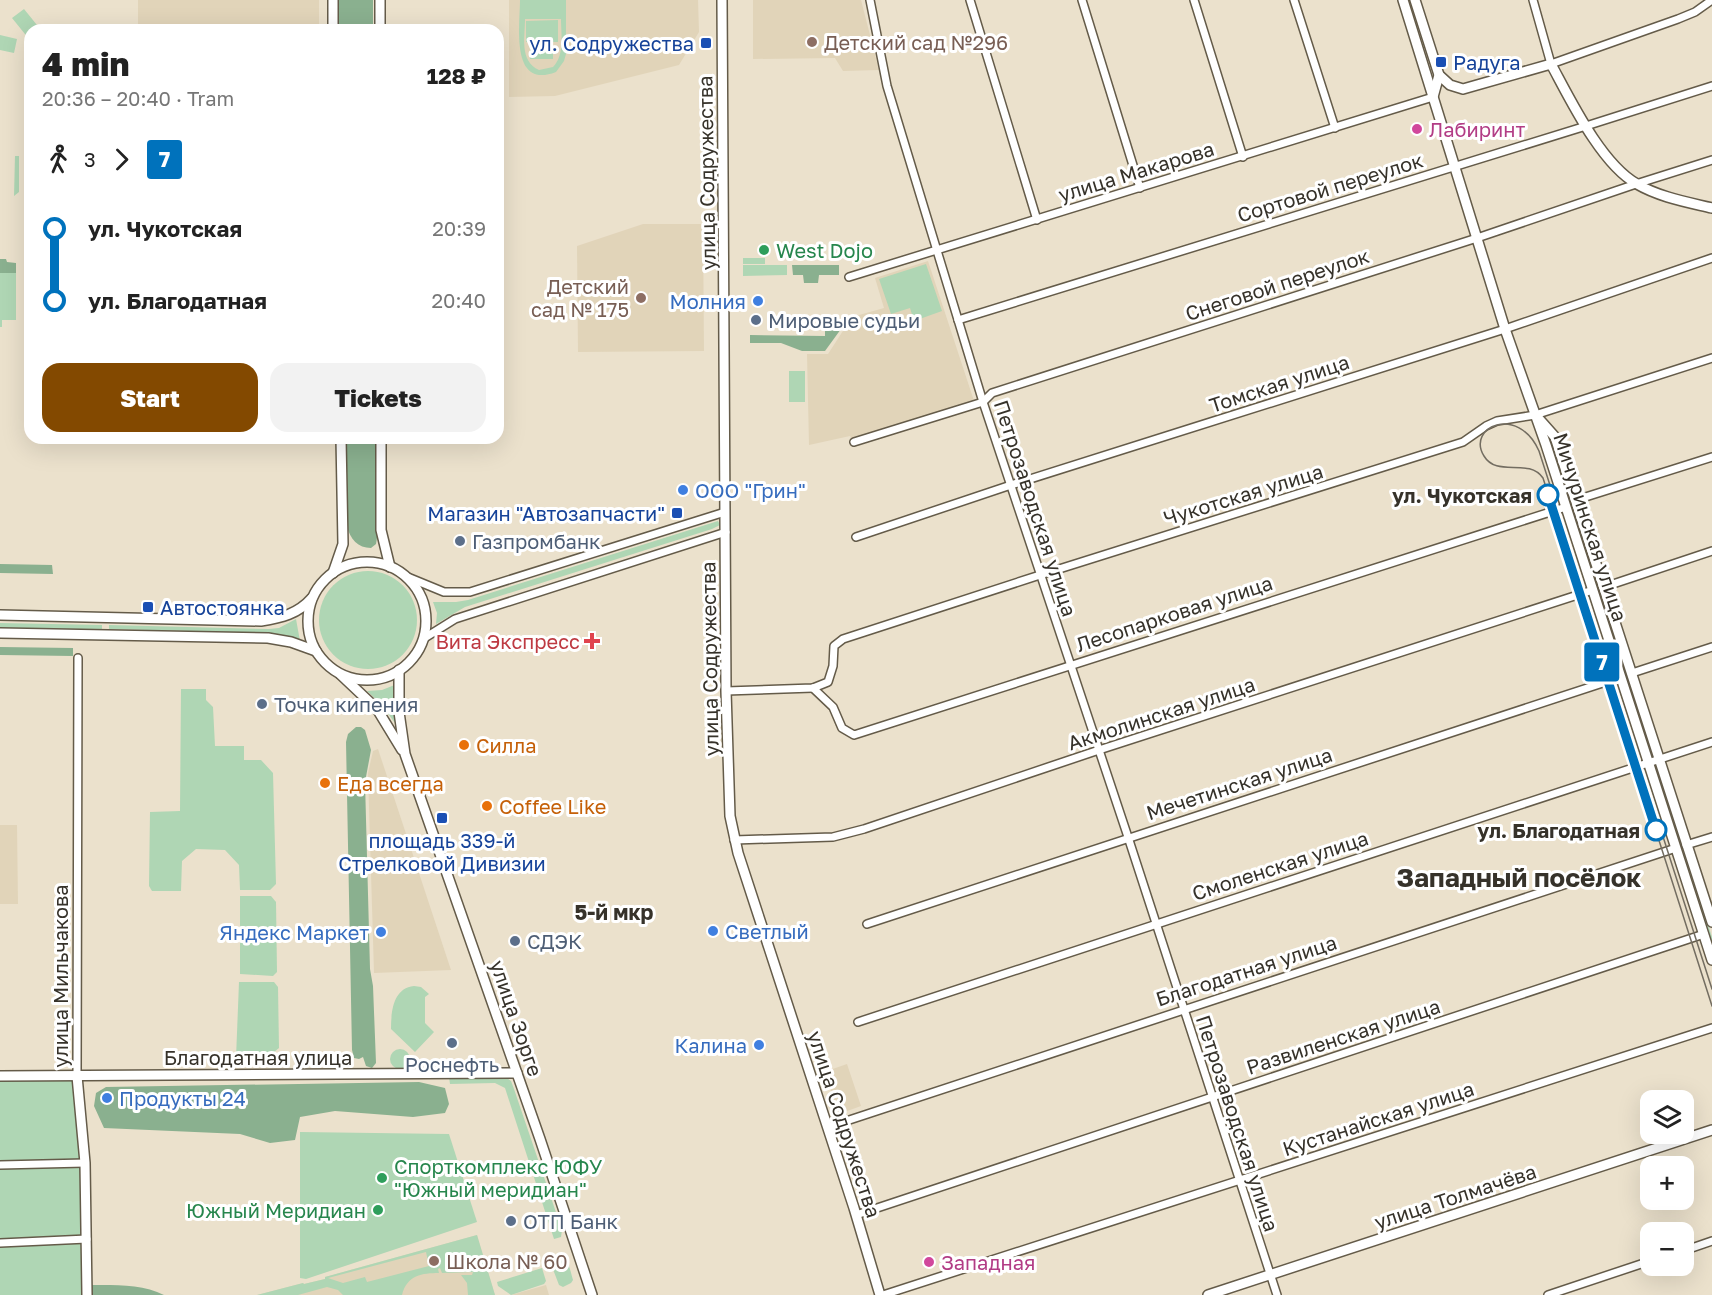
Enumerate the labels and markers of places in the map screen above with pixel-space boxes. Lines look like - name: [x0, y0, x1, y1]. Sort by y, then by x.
- place label: Детский сад №296: [824, 30, 1008, 54]
- place label: ул. Содружества: [529, 31, 694, 55]
- marker: Детский сад №296: [805, 35, 819, 49]
- marker: ул. Содружества: [699, 36, 713, 50]
- place label: Радуга: [1453, 50, 1521, 74]
- marker: Радуга: [1434, 55, 1448, 69]
- place label: Лабиринт: [1429, 117, 1525, 141]
- marker: Лабиринт: [1410, 122, 1424, 136]
- place label: West Dojo: [776, 238, 873, 262]
- marker: West Dojo: [757, 243, 771, 257]
- place label: Детский сад № 175: [531, 274, 629, 321]
- place label: Молния: [670, 289, 746, 313]
- marker: Детский сад № 175: [634, 291, 648, 305]
- marker: Молния: [751, 294, 765, 308]
- place label: Мировые судьи: [768, 308, 920, 332]
- marker: Мировые судьи: [749, 313, 763, 327]
- place label: ООО "Грин": [695, 478, 806, 502]
- marker: ООО "Грин": [676, 483, 690, 497]
- place label: ул. Чукотская: [1392, 483, 1532, 507]
- marker: ул. Чукотская: [1537, 484, 1559, 506]
- place label: Магазин "Автозапчасти": [427, 501, 665, 525]
- marker: Магазин "Автозапчасти": [670, 506, 684, 520]
- place label: Газпромбанк: [472, 529, 601, 553]
- marker: Газпромбанк: [453, 534, 467, 548]
- place label: Автостоянка: [160, 595, 285, 619]
- marker: Автостоянка: [141, 600, 155, 614]
- place label: Вита Экспресс: [435, 629, 580, 653]
- marker: Вита Экспресс: [585, 634, 599, 648]
- place label: Точка кипения: [274, 692, 418, 716]
- marker: Точка кипения: [255, 697, 269, 711]
- place label: Силла: [476, 733, 537, 757]
- marker: Силла: [457, 738, 471, 752]
- place label: Еда всегда: [337, 771, 444, 795]
- marker: Еда всегда: [318, 776, 332, 790]
- place label: Coffee Like: [499, 794, 606, 818]
- marker: Coffee Like: [480, 799, 494, 813]
- marker: площадь 339-й Стрелковой Дивизии: [435, 811, 449, 825]
- place label: ул. Благодатная: [1477, 818, 1640, 842]
- marker: ул. Благодатная: [1645, 819, 1667, 841]
- place label: площадь 339-й Стрелковой Дивизии: [338, 828, 546, 875]
- place label: Светлый: [725, 919, 809, 943]
- place label: Яндекс Маркет: [219, 920, 369, 944]
- marker: Светлый: [706, 924, 720, 938]
- marker: Яндекс Маркет: [374, 925, 388, 939]
- place label: СДЭК: [527, 929, 582, 953]
- marker: СДЭК: [508, 934, 522, 948]
- place label: Калина: [675, 1033, 747, 1057]
- marker: Роснефть: [445, 1036, 459, 1050]
- marker: Калина: [752, 1038, 766, 1052]
- place label: Роснефть: [405, 1052, 499, 1076]
- place label: Продукты 24: [119, 1086, 246, 1110]
- marker: Продукты 24: [100, 1091, 114, 1105]
- place label: Спорткомплекс ЮФУ "Южный меридиан": [394, 1154, 602, 1201]
- marker: Спорткомплекс ЮФУ "Южный меридиан": [375, 1171, 389, 1185]
- place label: Южный Меридиан: [186, 1198, 366, 1222]
- marker: Южный Меридиан: [371, 1203, 385, 1217]
- place label: ОТП Банк: [523, 1209, 618, 1233]
- marker: ОТП Банк: [504, 1214, 518, 1228]
- place label: Школа № 60: [446, 1249, 568, 1273]
- place label: Западная: [941, 1250, 1035, 1274]
- marker: Школа № 60: [427, 1254, 441, 1268]
- marker: Западная: [922, 1255, 936, 1269]

